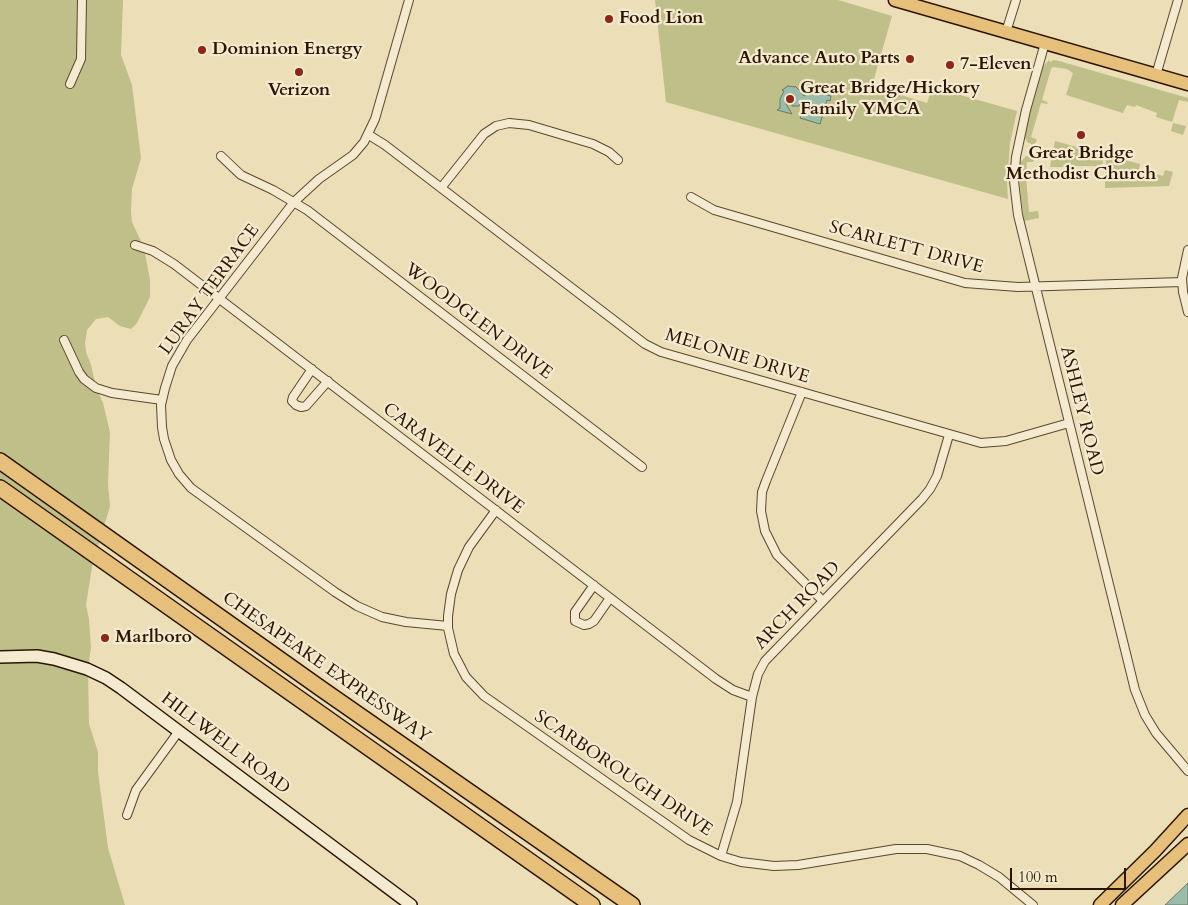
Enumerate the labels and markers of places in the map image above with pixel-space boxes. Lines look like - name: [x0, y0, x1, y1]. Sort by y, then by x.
- place label: Food Lion: [619, 8, 704, 30]
- marker: Food Lion: [603, 13, 615, 25]
- place label: Dominion Energy: [212, 39, 363, 61]
- marker: Dominion Energy: [196, 44, 208, 56]
- place label: Advance Auto Parts: [738, 48, 900, 70]
- marker: Advance Auto Parts: [904, 53, 916, 65]
- place label: 7-Eleven: [960, 54, 1032, 76]
- marker: 7-Eleven: [944, 59, 956, 71]
- marker: Verizon: [293, 66, 305, 78]
- place label: Great Bridge/Hickory Family YMCA: [800, 78, 980, 120]
- place label: Verizon: [268, 80, 330, 102]
- marker: Great Bridge/Hickory Family YMCA: [784, 93, 796, 105]
- marker: Great Bridge Methodist Church: [1075, 129, 1087, 141]
- place label: Great Bridge Methodist Church: [1006, 143, 1156, 186]
- place label: Marlboro: [115, 627, 192, 649]
- marker: Marlboro: [99, 632, 111, 644]

